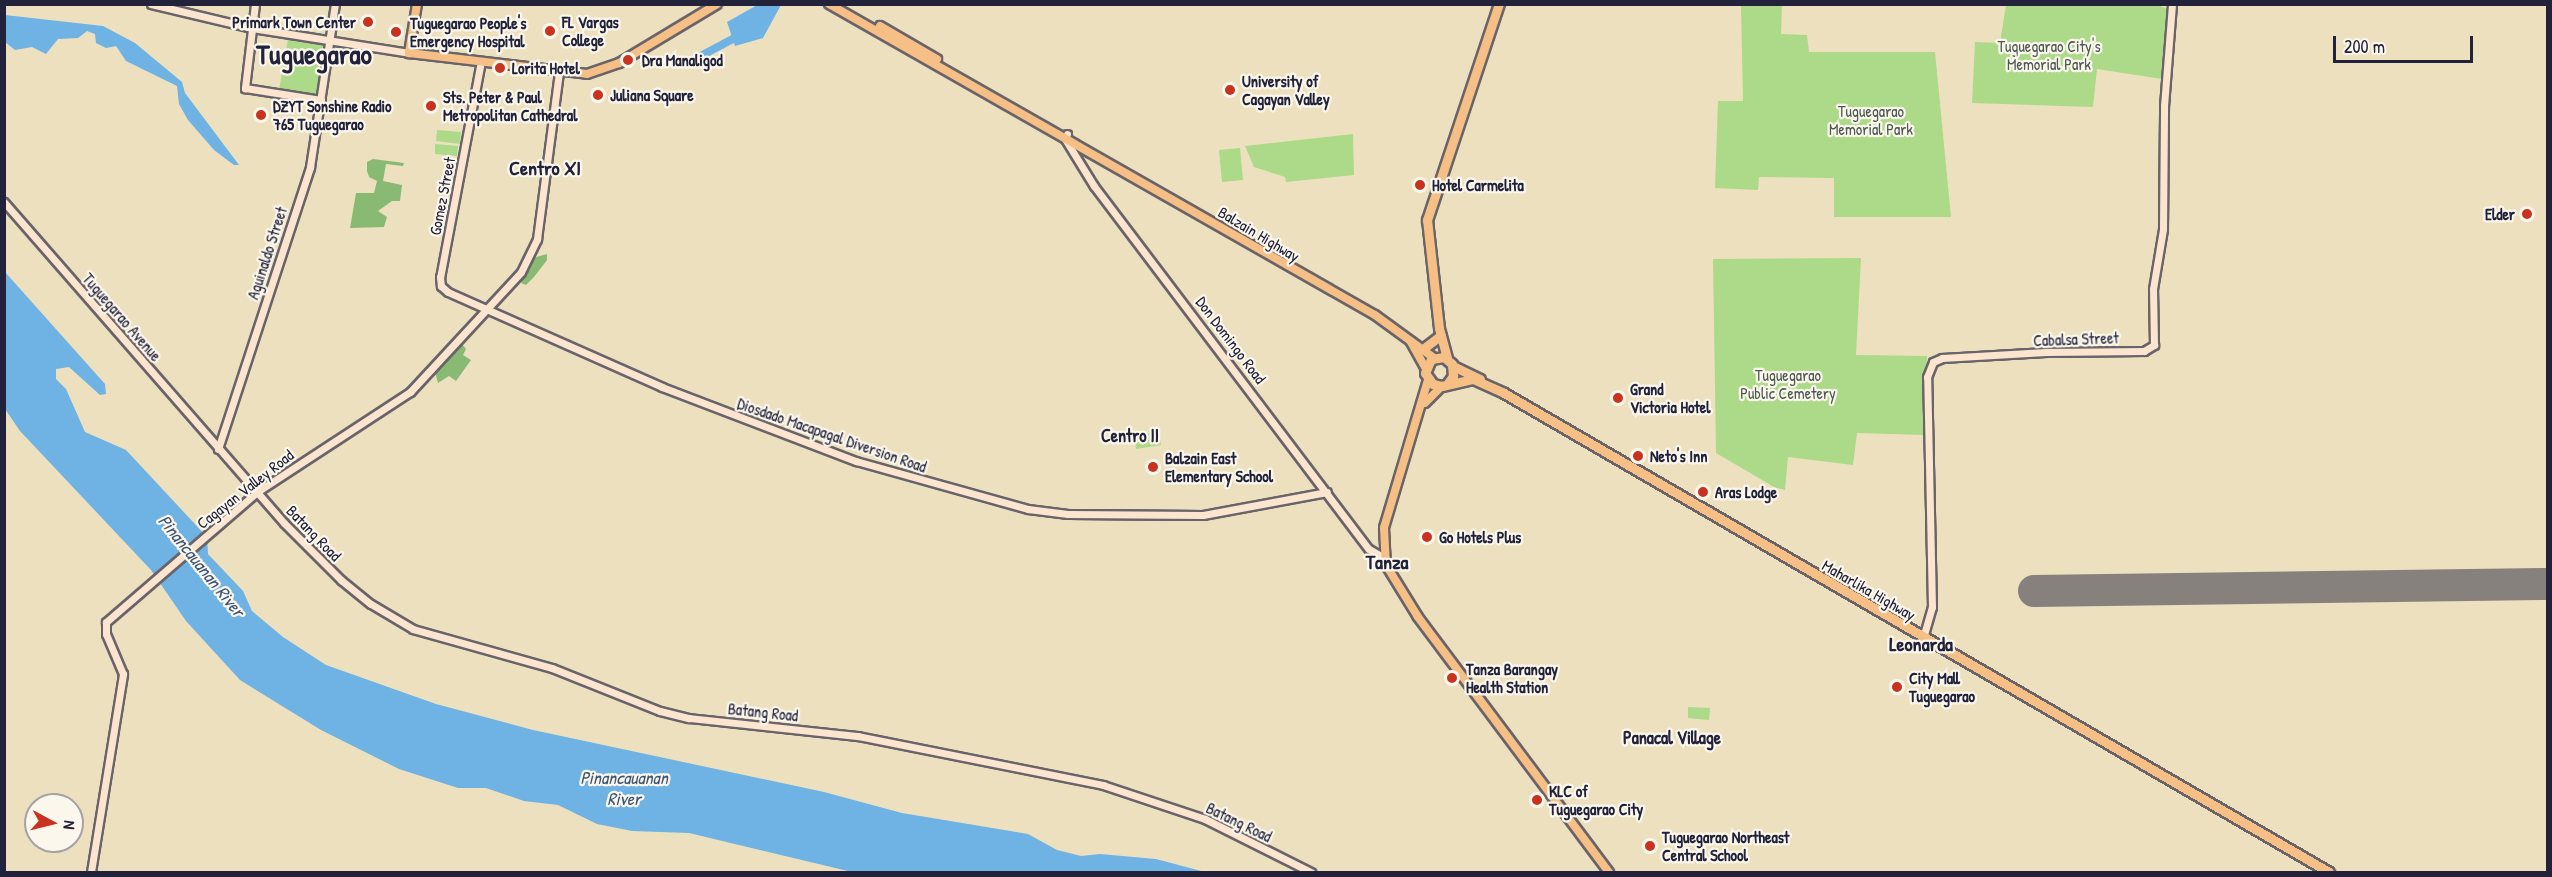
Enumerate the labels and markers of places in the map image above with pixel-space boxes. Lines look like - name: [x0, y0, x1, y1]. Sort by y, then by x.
- place label: Primark Town Center: [232, 12, 356, 32]
- place label: FL Vargas College: [562, 12, 619, 50]
- place label: Tuguegarao People's Emergency Hospital: [410, 13, 526, 51]
- marker: Primark Town Center: [361, 15, 375, 29]
- marker: Tuguegarao People's Emergency Hospital: [387, 23, 405, 41]
- marker: FL Vargas College: [543, 24, 557, 38]
- place label: Dra Manaligod: [642, 50, 723, 70]
- marker: Dra Manaligod: [619, 51, 637, 69]
- place label: Lorita Hotel: [512, 58, 580, 78]
- marker: Lorita Hotel: [493, 61, 507, 75]
- place label: University of Cagayan Valley: [1242, 71, 1330, 109]
- marker: University of Cagayan Valley: [1223, 83, 1237, 97]
- place label: Juliana Square: [610, 85, 694, 105]
- place label: Sts. Peter & Paul Metropolitan Cathedral: [443, 87, 577, 125]
- marker: Juliana Square: [591, 88, 605, 102]
- place label: DZYT Sonshine Radio 765 Tuguegarao: [273, 96, 392, 134]
- marker: Sts. Peter & Paul Metropolitan Cathedral: [424, 99, 438, 113]
- marker: DZYT Sonshine Radio 765 Tuguegarao: [254, 108, 268, 122]
- place label: Hotel Carmelita: [1432, 175, 1524, 195]
- marker: Hotel Carmelita: [1413, 178, 1427, 192]
- place label: Elder: [2485, 204, 2515, 224]
- marker: Elder: [2520, 207, 2534, 221]
- place label: Grand Victoria Hotel: [1630, 379, 1710, 417]
- marker: Grand Victoria Hotel: [1611, 391, 1625, 405]
- place label: Neto's Inn: [1650, 446, 1708, 466]
- place label: Balzain East Elementary School: [1165, 448, 1273, 486]
- marker: Neto's Inn: [1631, 449, 1645, 463]
- marker: Balzain East Elementary School: [1146, 460, 1160, 474]
- place label: Aras Lodge: [1715, 482, 1777, 502]
- marker: Aras Lodge: [1696, 485, 1710, 499]
- place label: Go Hotels Plus: [1439, 527, 1521, 547]
- marker: Go Hotels Plus: [1420, 530, 1434, 544]
- place label: Tanza Barangay Health Station: [1466, 659, 1558, 697]
- place label: City Mall Tuguegarao: [1909, 668, 1975, 706]
- marker: Tanza Barangay Health Station: [1443, 669, 1461, 687]
- marker: City Mall Tuguegarao: [1890, 680, 1904, 694]
- place label: KLC of Tuguegarao City: [1549, 781, 1643, 819]
- marker: KLC of Tuguegarao City: [1530, 793, 1544, 807]
- place label: Tuguegarao Northeast Central School: [1662, 827, 1789, 865]
- marker: Tuguegarao Northeast Central School: [1643, 839, 1657, 853]

